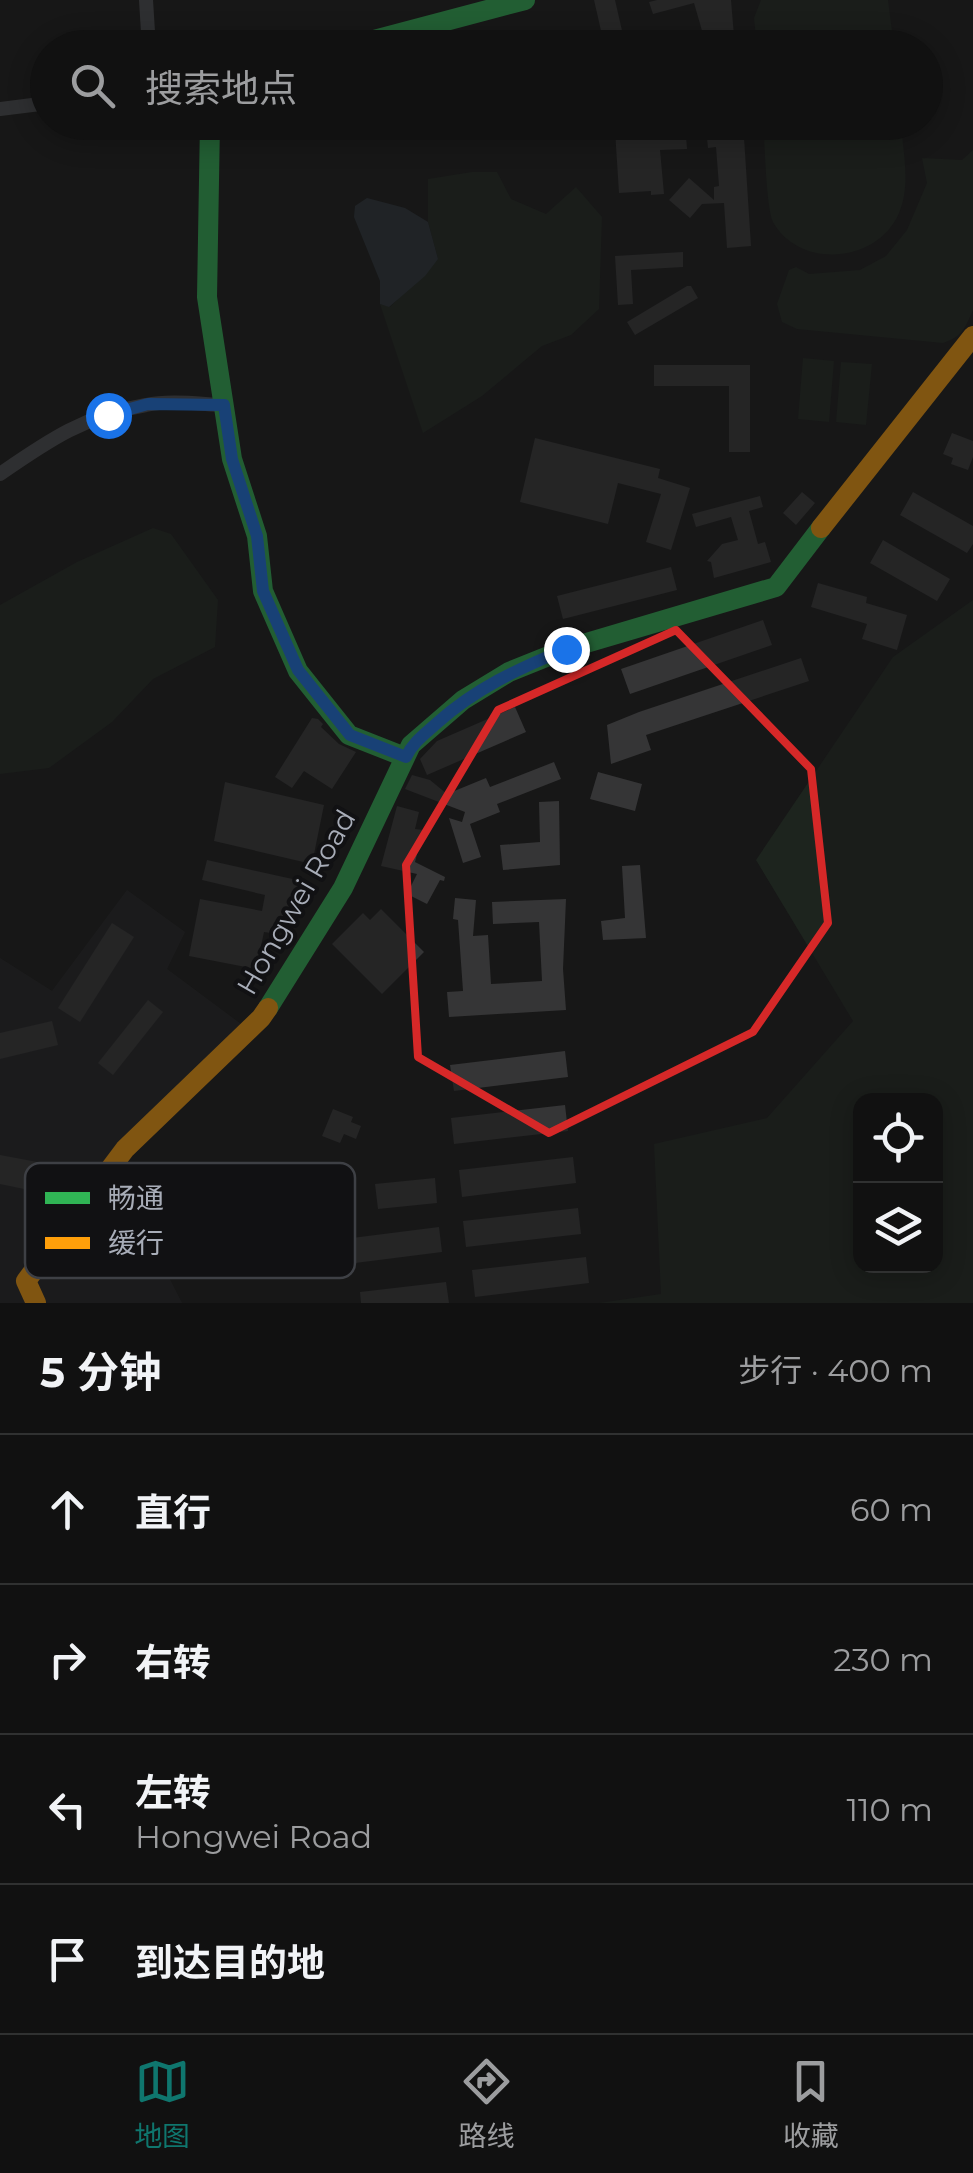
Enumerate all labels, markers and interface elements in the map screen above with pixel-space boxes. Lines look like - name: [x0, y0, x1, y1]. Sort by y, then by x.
- search box: [30, 30, 943, 140]
- icon: search: [65, 58, 120, 113]
- text: 搜索地点: [145, 65, 297, 112]
- route start: [86, 393, 132, 439]
- route end: [544, 627, 590, 673]
- street label: Hongwei Road: [229, 804, 363, 1000]
- map controls: [853, 1093, 943, 1273]
- button: locate: [853, 1093, 943, 1183]
- legend: [25, 1163, 355, 1278]
- text: 畅通: [108, 1181, 164, 1215]
- button: layers: [853, 1183, 943, 1273]
- text: 缓行: [108, 1226, 164, 1260]
- text: 5 分钟: [40, 1346, 161, 1398]
- text: 步行 · 400 m: [738, 1351, 933, 1390]
- icon: ahead: [40, 1482, 95, 1537]
- text: 直行: [135, 1489, 211, 1536]
- text: 60 m: [850, 1490, 933, 1529]
- icon: right: [40, 1632, 95, 1687]
- text: 右转: [135, 1639, 211, 1686]
- text: 230 m: [833, 1640, 933, 1679]
- text: 左转: [135, 1769, 211, 1816]
- icon: left: [40, 1782, 95, 1837]
- text: 110 m: [846, 1790, 933, 1829]
- text: Hongwei Road: [135, 1817, 372, 1856]
- icon: arrive: [40, 1932, 95, 1987]
- text: 到达目的地: [135, 1939, 325, 1986]
- tab: 地图: [134, 2054, 190, 2154]
- tab: 路线: [458, 2054, 515, 2154]
- tab: 收藏: [783, 2054, 839, 2154]

